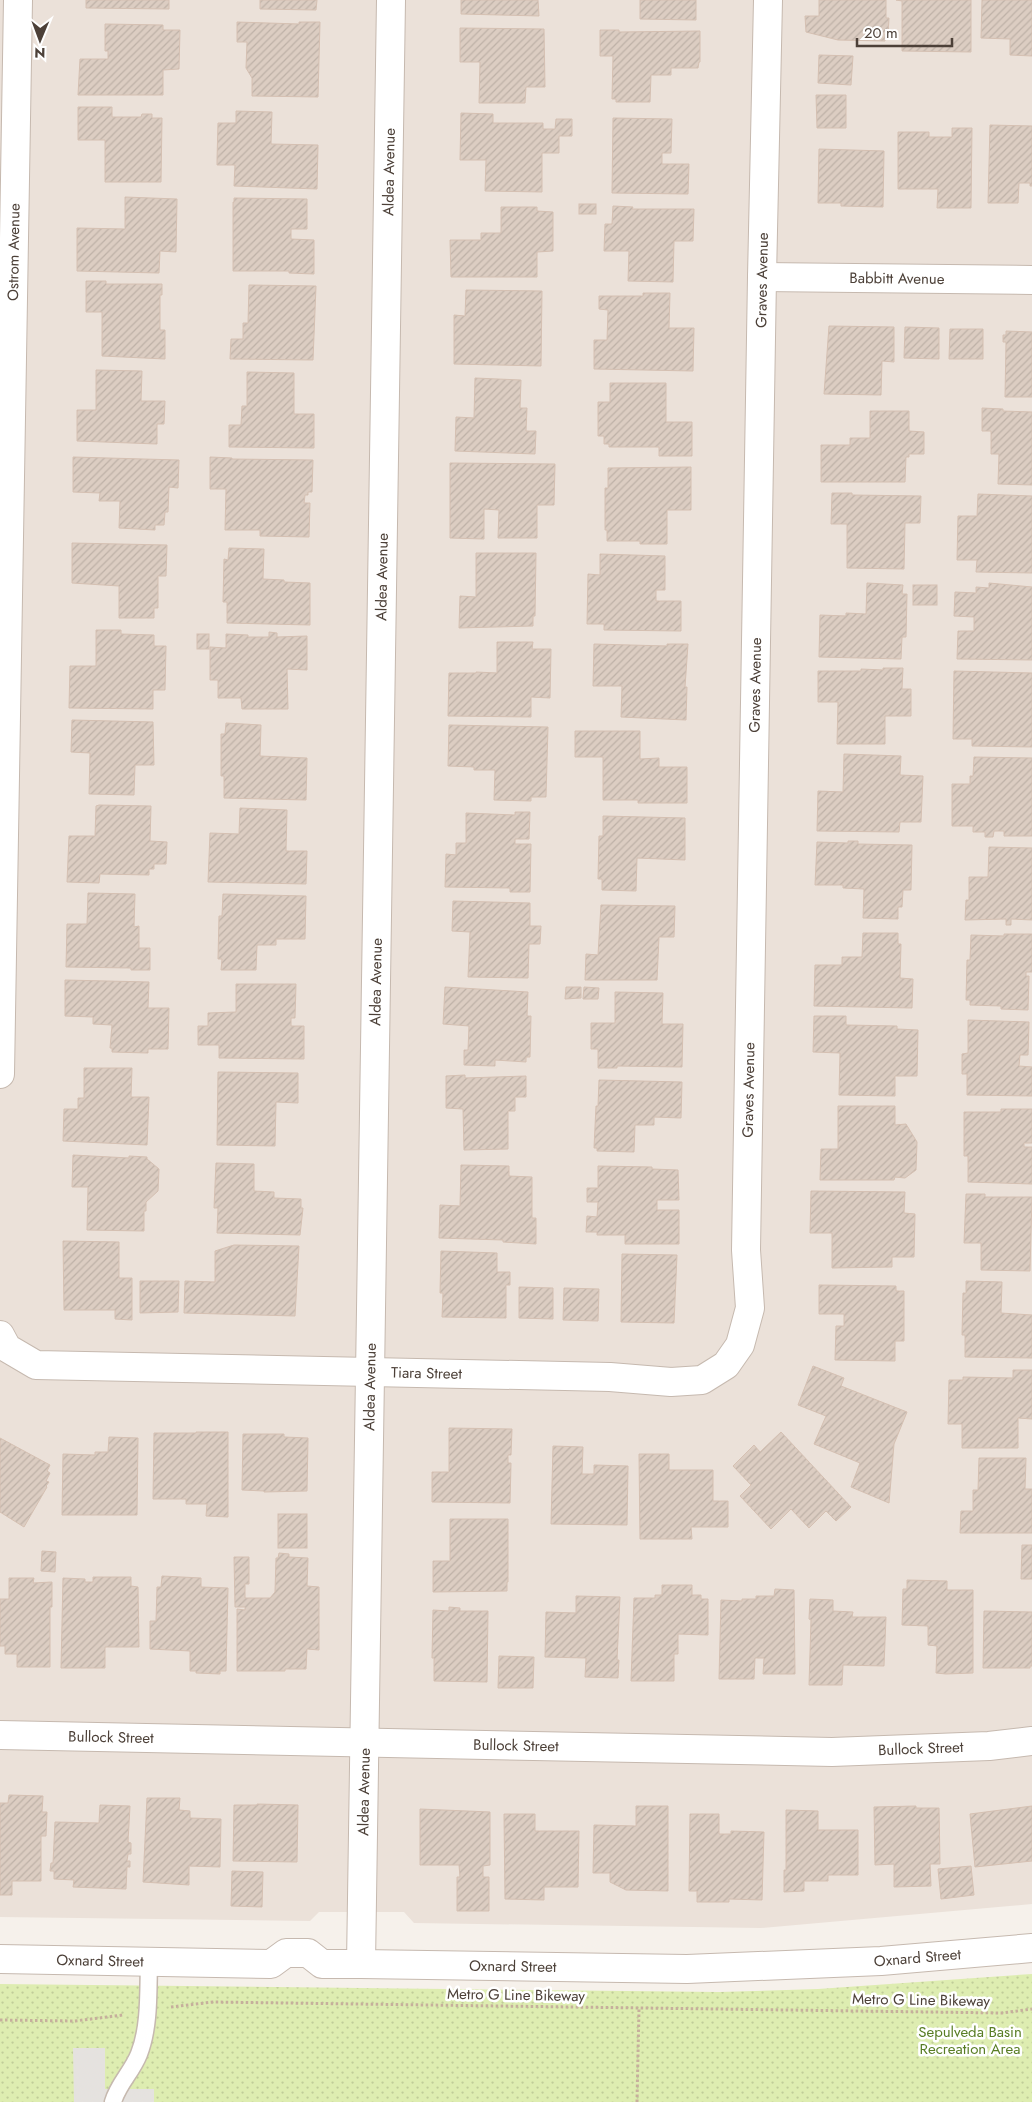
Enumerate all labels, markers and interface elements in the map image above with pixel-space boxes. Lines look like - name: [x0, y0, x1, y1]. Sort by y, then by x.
- north arrow: [15, 15, 65, 65]
- scale bar: [857, 15, 952, 47]
- text: 20 m: [864, 22, 898, 44]
- text: N: [34, 43, 46, 63]
- street label: Aldea Avenue: [377, 128, 401, 216]
- street label: Ostrom Avenue: [2, 203, 26, 301]
- street label: Graves Avenue: [750, 232, 774, 328]
- street label: Babbitt Avenue: [849, 267, 945, 290]
- street label: Aldea Avenue: [370, 533, 394, 621]
- street label: Graves Avenue: [744, 637, 767, 733]
- street label: Aldea Avenue: [364, 938, 388, 1026]
- street label: Graves Avenue: [737, 1042, 760, 1138]
- street label: Aldea Avenue: [358, 1343, 382, 1431]
- street label: Tiara Street: [391, 1361, 463, 1385]
- street label: Bullock Street: [68, 1725, 154, 1749]
- street label: Bullock Street: [473, 1734, 559, 1757]
- street label: Bullock Street: [878, 1736, 964, 1761]
- street label: Aldea Avenue: [352, 1748, 376, 1836]
- street label: Oxnard Street: [873, 1943, 962, 1972]
- street label: Oxnard Street: [56, 1949, 144, 1973]
- street label: Oxnard Street: [469, 1955, 557, 1978]
- street label: Metro G Line Bikeway: [447, 1983, 586, 2007]
- street label: Metro G Line Bikeway: [852, 1988, 991, 2012]
- park label: Sepulveda Basin Recreation Area: [918, 2021, 1022, 2060]

